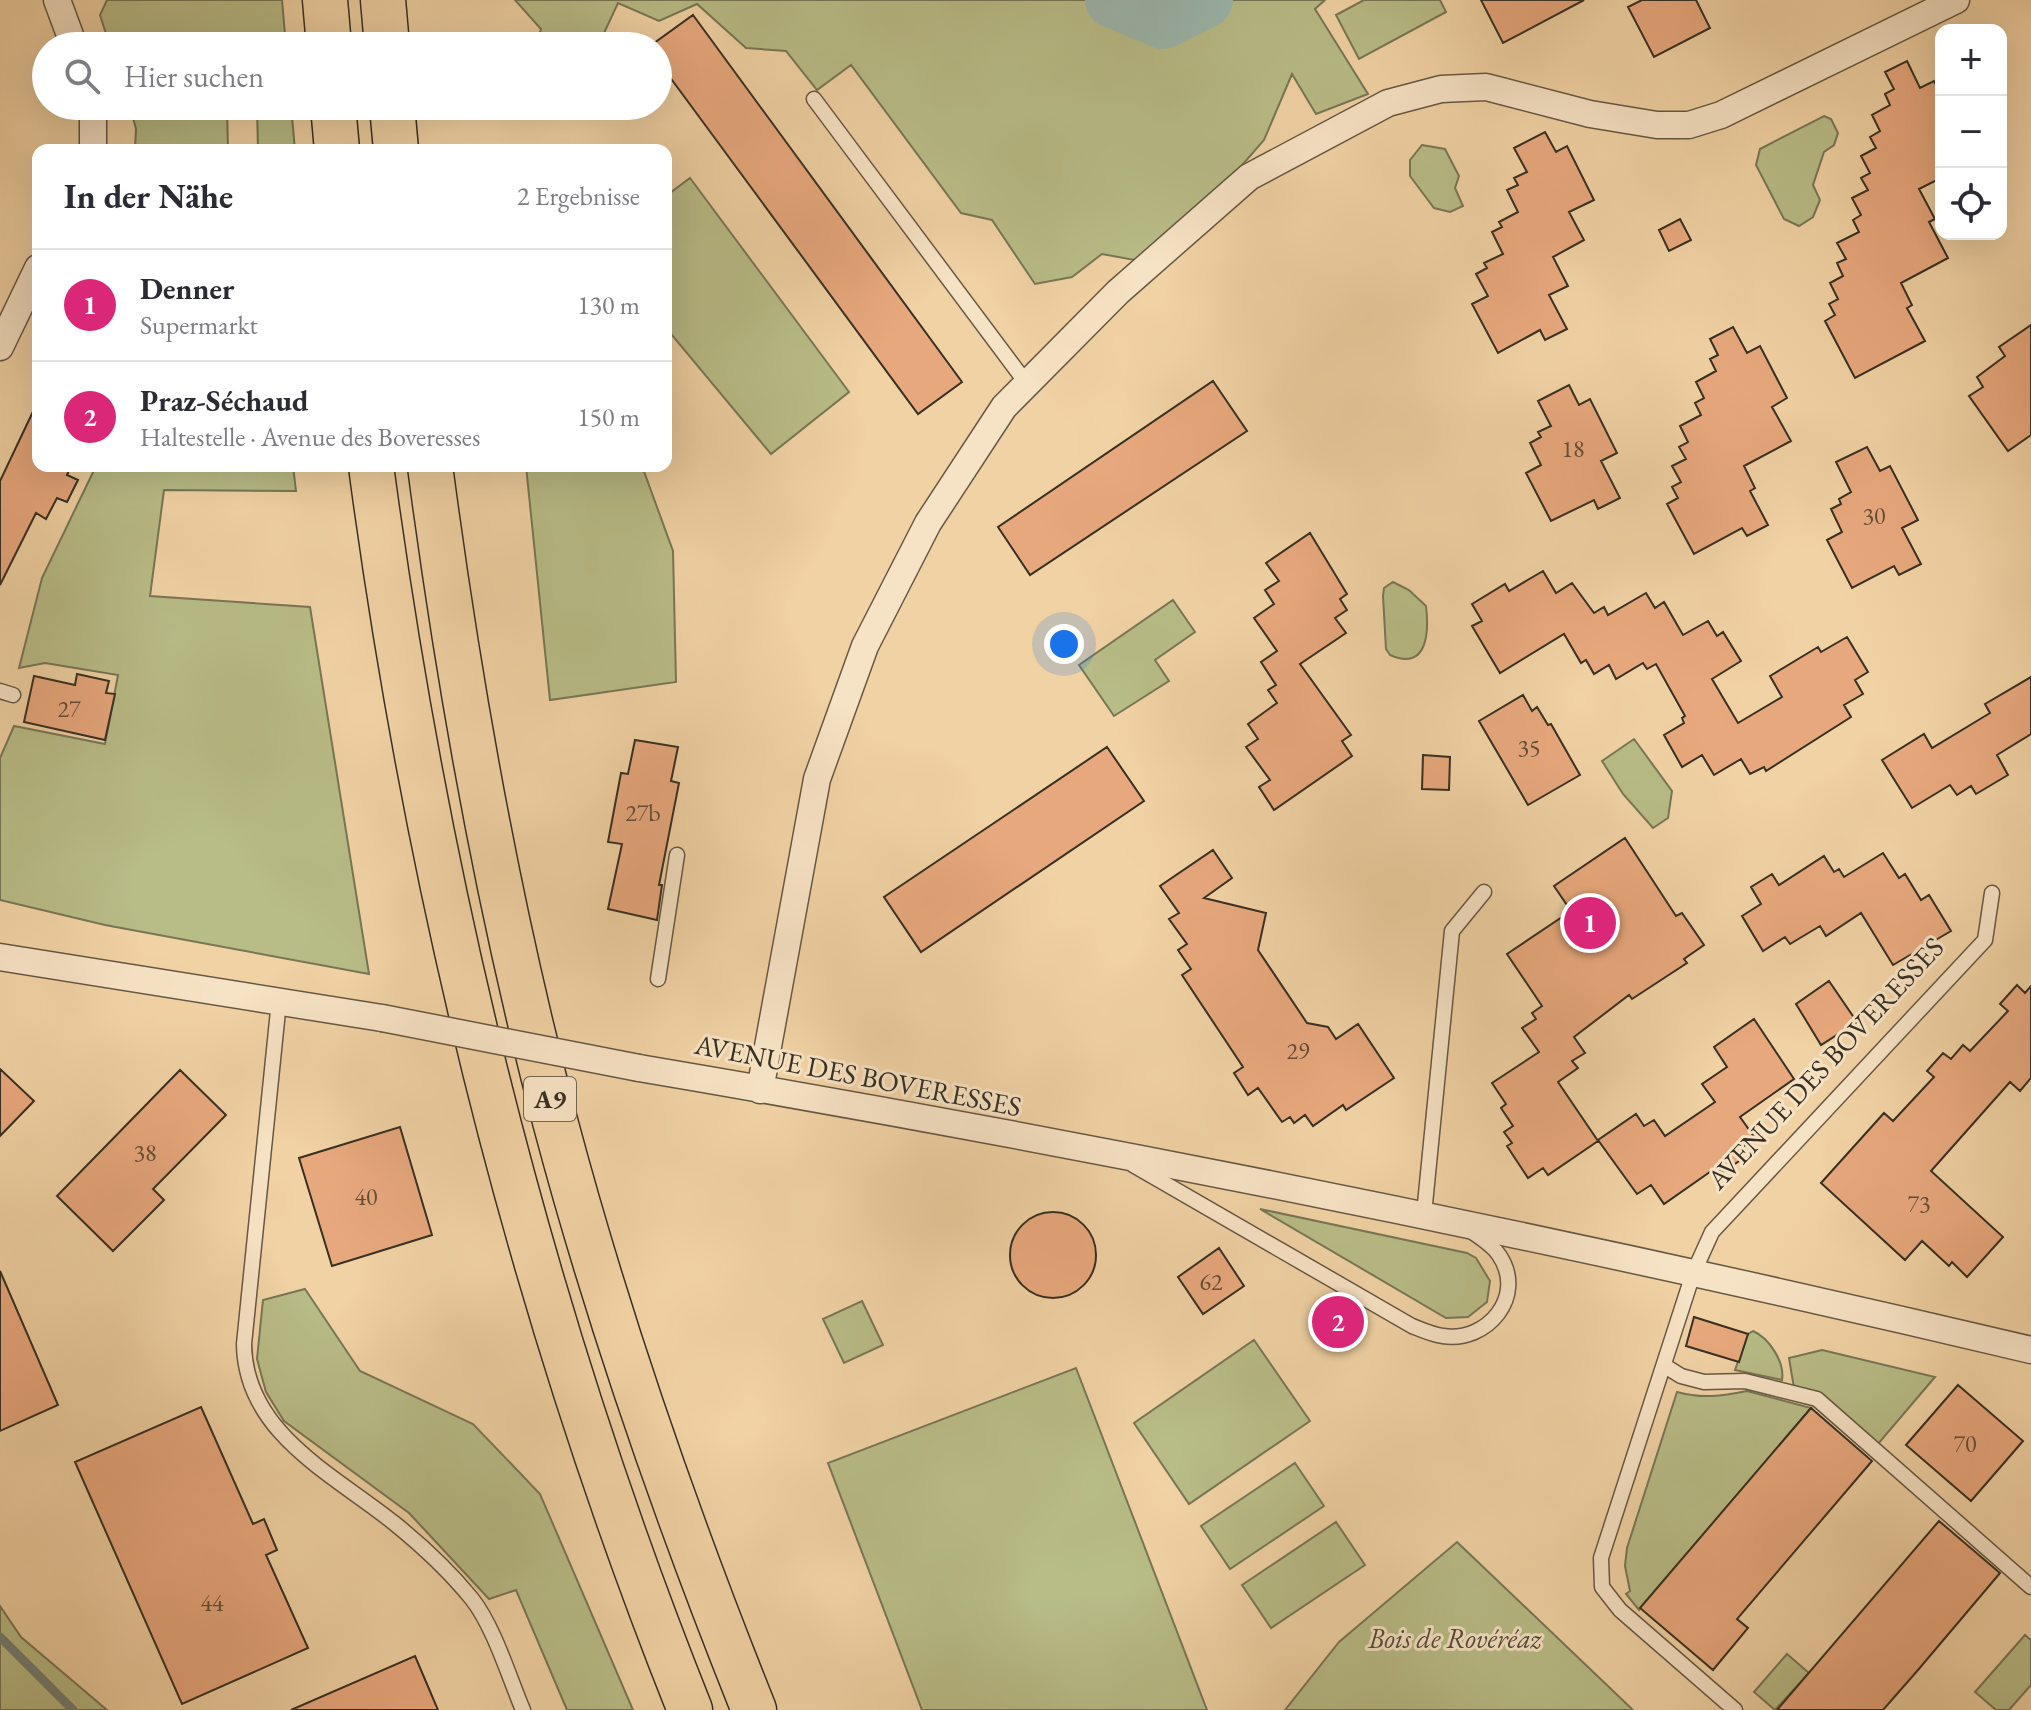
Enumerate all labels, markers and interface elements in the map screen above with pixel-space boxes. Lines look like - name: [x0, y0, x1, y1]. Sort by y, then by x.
- map controls: [1935, 24, 2007, 240]
- button: +: [1935, 24, 2007, 96]
- search box: [32, 32, 672, 120]
- icon: search: [60, 54, 104, 98]
- text: Hier suchen: [124, 57, 264, 96]
- button: −: [1935, 96, 2007, 168]
- button: locate: [1935, 168, 2007, 240]
- text: In der Nähe: [64, 174, 233, 218]
- text: 2 Ergebnisse: [517, 179, 640, 213]
- text: Denner: [140, 269, 234, 308]
- text: 1: [83, 288, 97, 322]
- text: 130 m: [577, 288, 640, 322]
- text: Supermarkt: [140, 308, 258, 342]
- text: Praz-Séchaud: [140, 381, 309, 420]
- text: 2: [83, 400, 97, 434]
- text: 150 m: [577, 400, 640, 434]
- text: Haltestelle · Avenue des Boveresses: [140, 420, 480, 454]
- house number: 18: [1561, 433, 1585, 464]
- house number: 30: [1862, 500, 1886, 531]
- your location: [1044, 624, 1084, 664]
- house number: 27: [57, 693, 81, 724]
- house number: 35: [1517, 732, 1541, 763]
- house number: 27b: [625, 797, 661, 828]
- pin: 1: [1564, 893, 1616, 953]
- street label: AVENUE DES BOVERESSES: [1698, 929, 1951, 1197]
- street label: AVENUE DES BOVERESSES: [691, 1025, 1024, 1124]
- house number: 29: [1286, 1035, 1310, 1066]
- road number: A9: [524, 1077, 576, 1121]
- house number: 38: [133, 1137, 157, 1168]
- house number: 40: [354, 1181, 378, 1212]
- house number: 73: [1907, 1188, 1931, 1219]
- house number: 62: [1199, 1266, 1223, 1297]
- pin: 2: [1312, 1292, 1364, 1352]
- house number: 70: [1953, 1428, 1977, 1459]
- house number: 44: [200, 1587, 224, 1618]
- park label: Bois de Rovéréaz: [1367, 1620, 1542, 1656]

